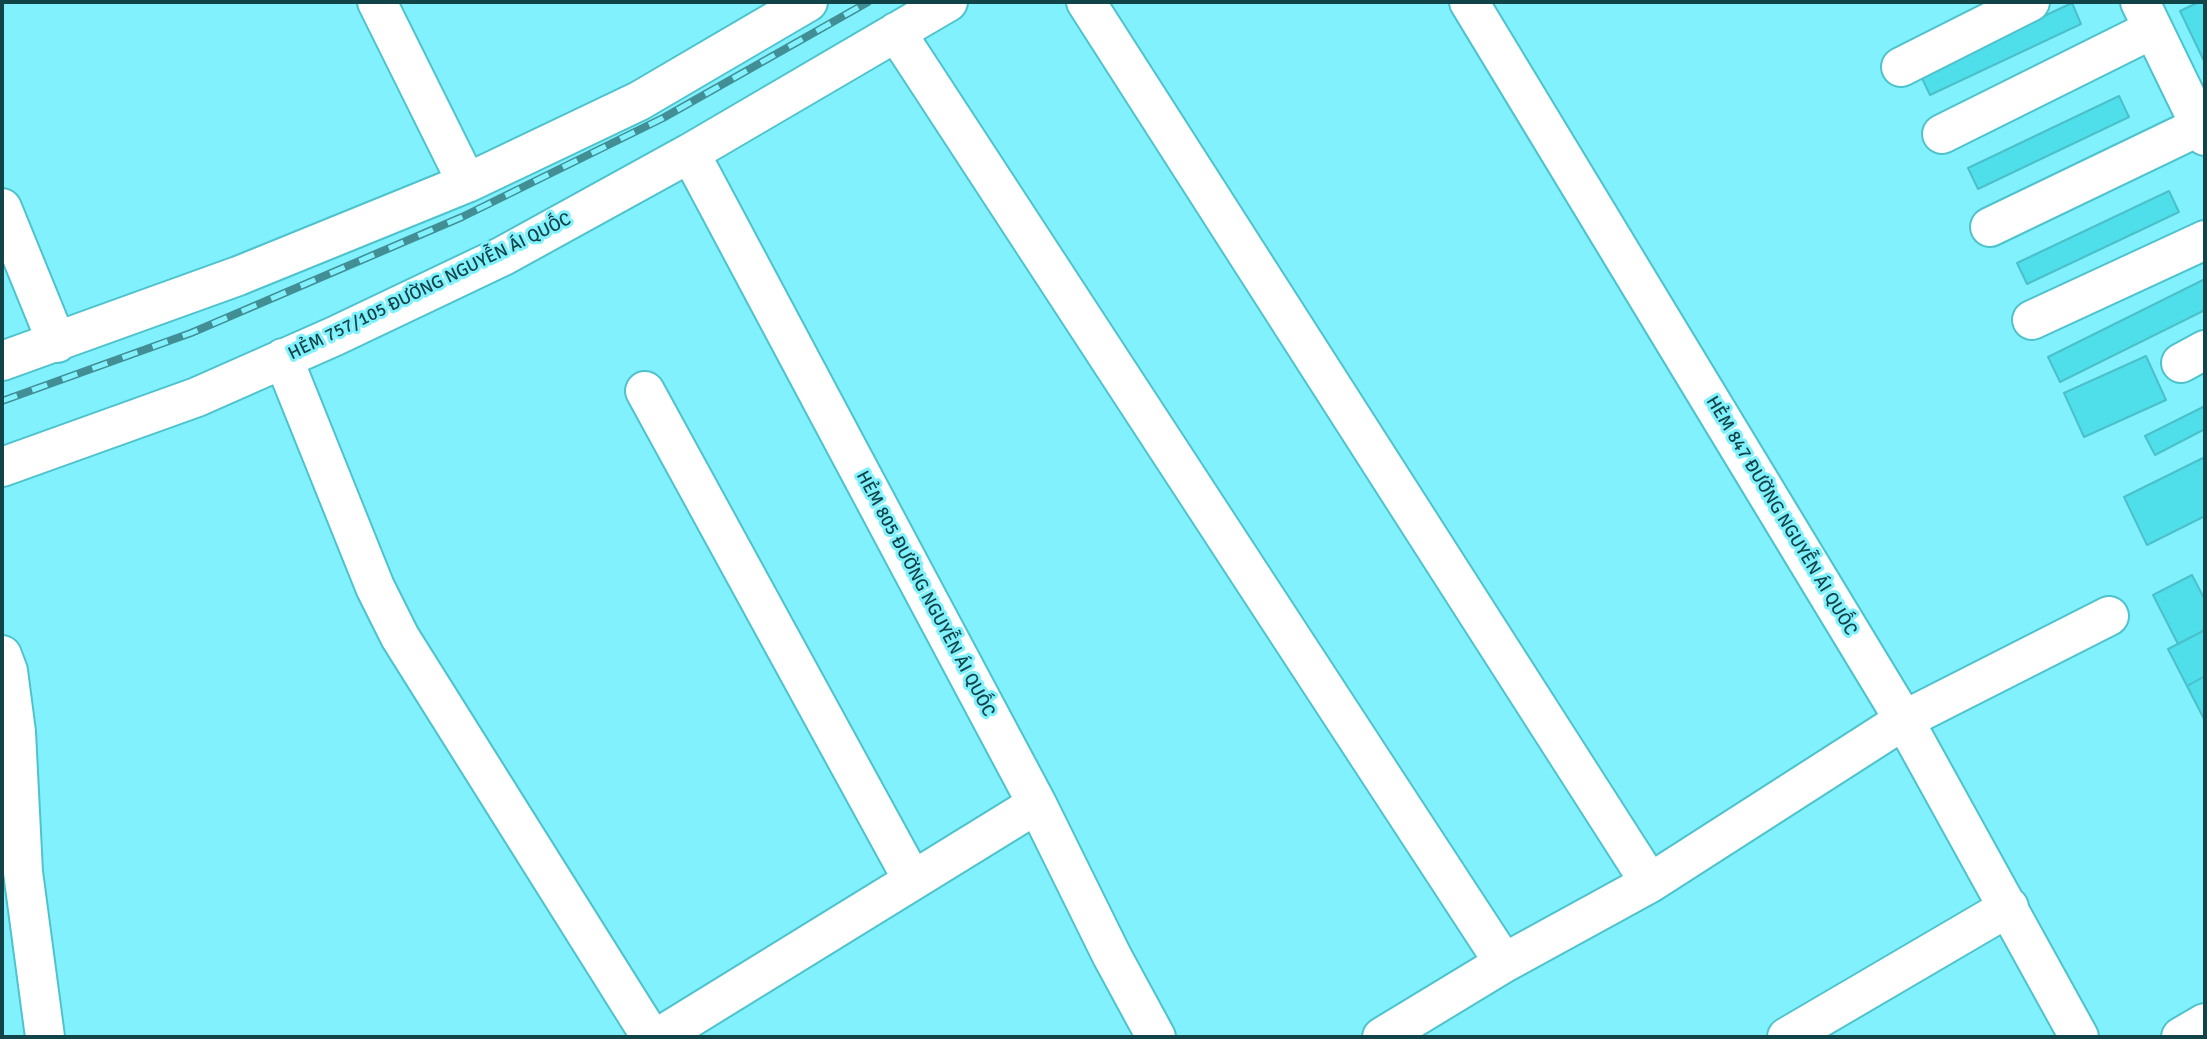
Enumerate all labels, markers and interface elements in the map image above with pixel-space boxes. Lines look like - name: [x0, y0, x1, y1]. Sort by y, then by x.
- street label: HẺM 757/105 ĐƯỜNG NGUYỄN ÁI QUỐC: [285, 209, 575, 365]
- street label: HẺM 847 ĐƯỜNG NGUYỄN ÁI QUỐC: [1701, 392, 1861, 640]
- street label: HẺM 805 ĐƯỜNG NGUYỄN ÁI QUỐC: [851, 467, 999, 721]

